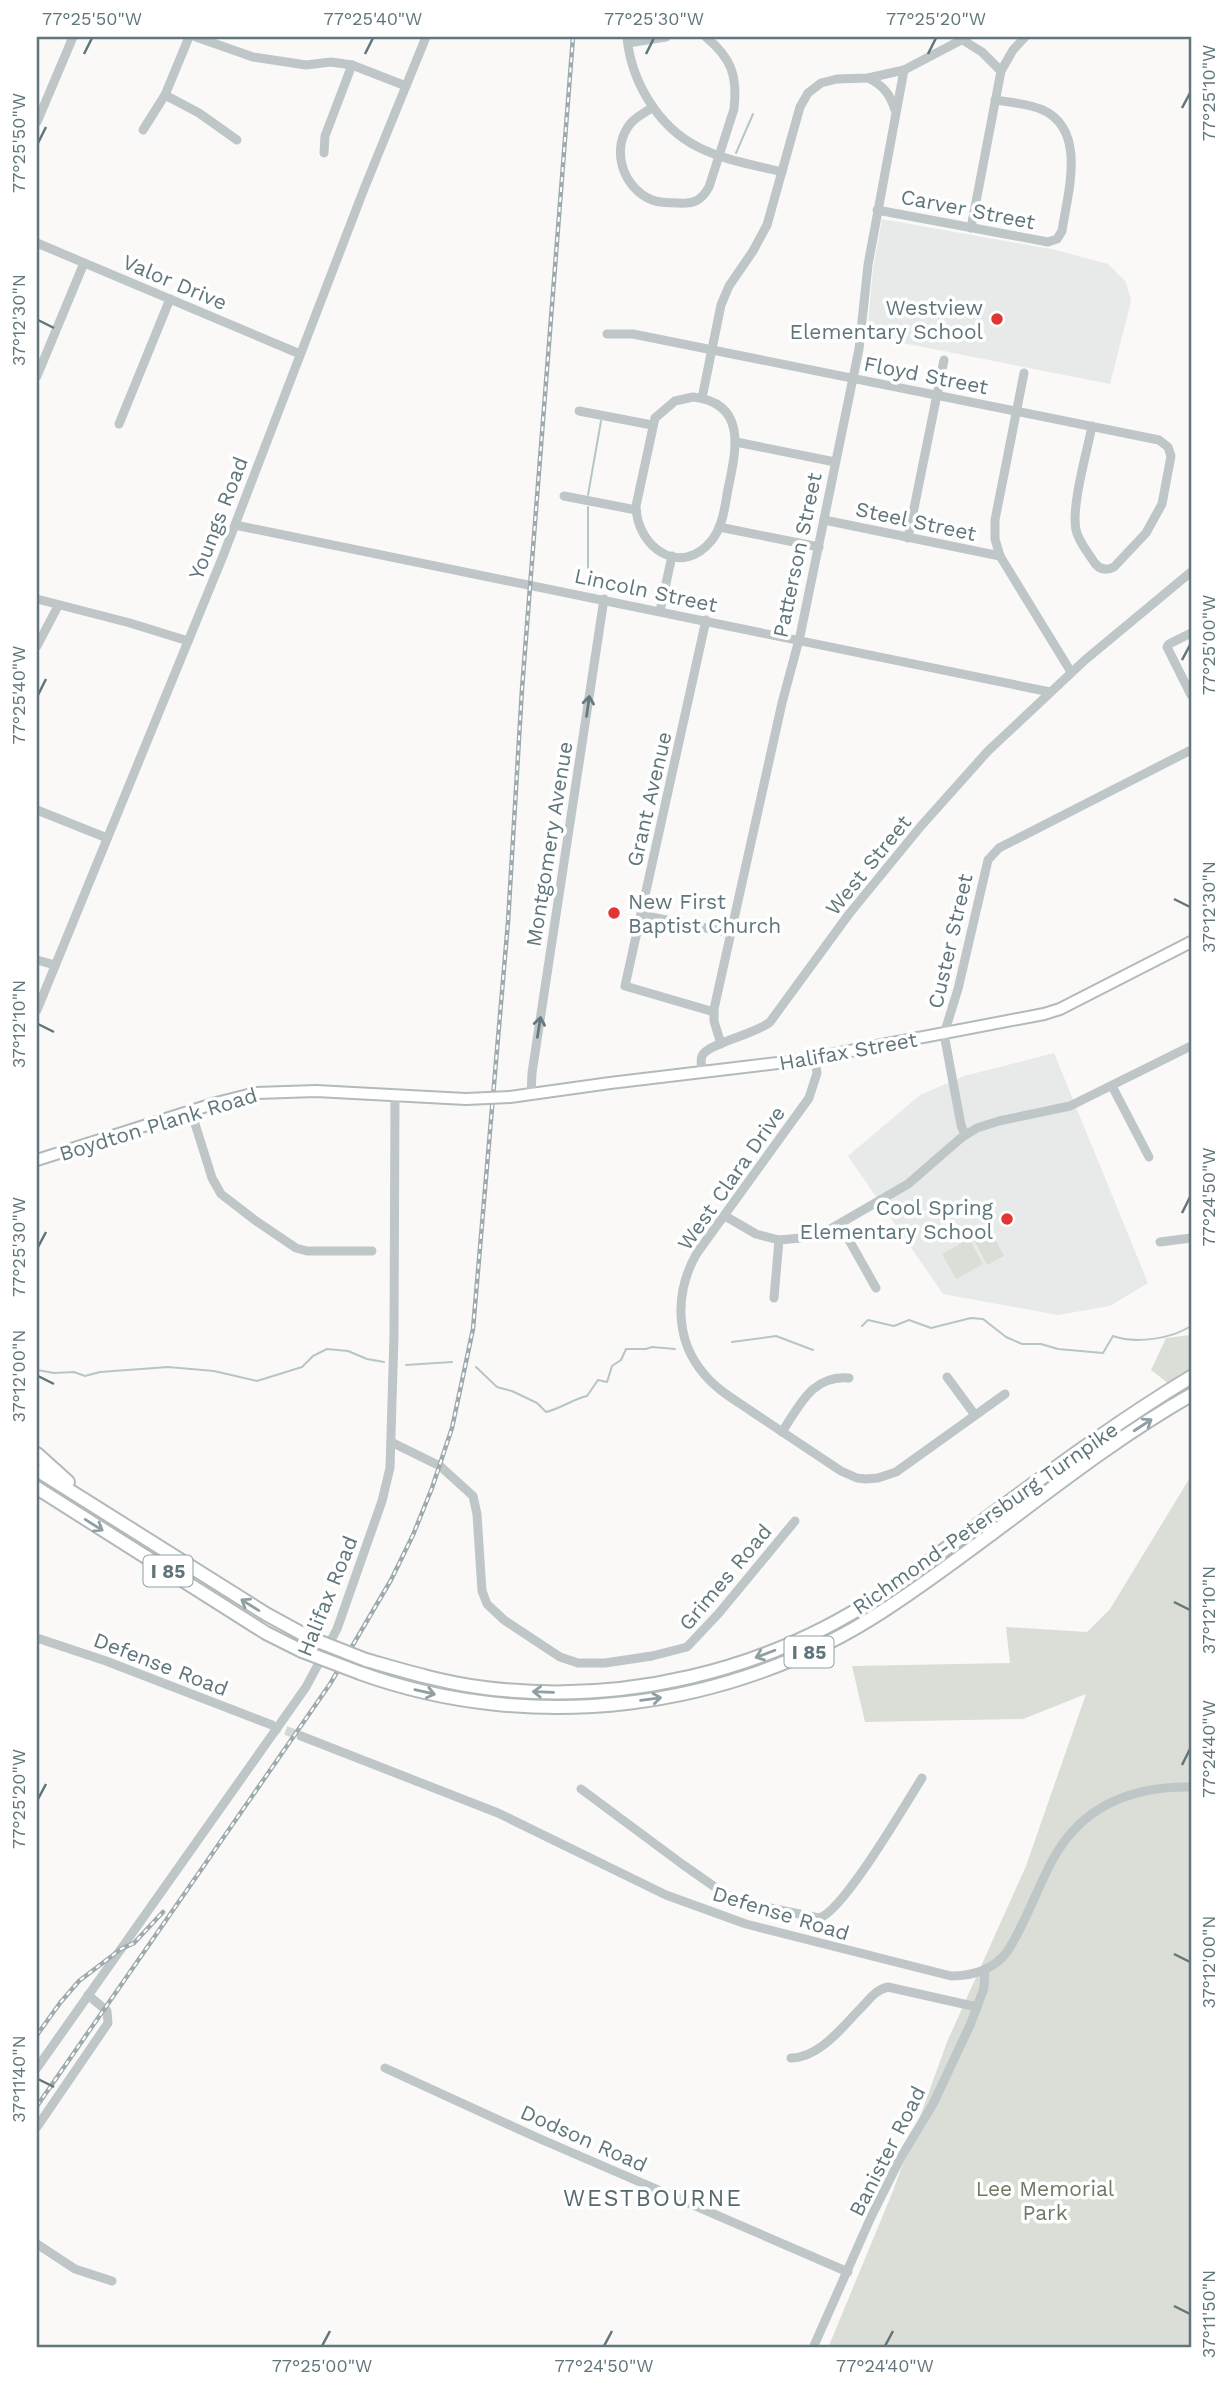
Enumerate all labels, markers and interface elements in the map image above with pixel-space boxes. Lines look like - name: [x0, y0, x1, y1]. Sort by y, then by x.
- text: 77°25'50"W: [42, 8, 142, 29]
- text: 77°25'40"W: [324, 8, 422, 29]
- text: 77°25'30"W: [604, 8, 704, 29]
- text: 77°25'20"W: [886, 8, 986, 29]
- text: 77°25'10"W: [1198, 45, 1219, 141]
- text: 77°25'50"W: [8, 93, 29, 193]
- street label: Carver Street: [899, 184, 1038, 234]
- street label: Valor Drive: [119, 249, 231, 315]
- text: 37°12'30"N: [8, 274, 29, 366]
- place label: Westview Elementary School: [790, 295, 984, 344]
- marker: Westview Elementary School: [989, 311, 1005, 327]
- street label: Floyd Street: [862, 351, 990, 399]
- street label: Youngs Road: [183, 453, 253, 583]
- street label: Patterson Street: [767, 470, 827, 640]
- street label: Steel Street: [853, 496, 979, 546]
- street label: Lincoln Street: [572, 563, 720, 617]
- text: 77°25'00"W: [1198, 595, 1219, 695]
- text: 77°25'40"W: [8, 646, 29, 744]
- one-way arrow: [582, 695, 595, 718]
- street label: Grant Avenue: [621, 729, 677, 869]
- street label: Montgomery Avenue: [520, 740, 578, 948]
- street label: West Street: [820, 810, 916, 920]
- text: 37°12'30"N: [1198, 861, 1219, 953]
- street label: Custer Street: [922, 871, 978, 1011]
- place label: New First Baptist Church: [628, 889, 781, 938]
- marker: New First Baptist Church: [606, 905, 622, 921]
- text: 37°12'10"N: [8, 980, 29, 1068]
- one-way arrow: [533, 1017, 546, 1039]
- street label: Halifax Street: [777, 1027, 919, 1075]
- street label: Boydton Plank Road: [56, 1082, 260, 1166]
- street label: West Clara Drive: [672, 1101, 790, 1255]
- text: 77°24'50"W: [1198, 1148, 1219, 1246]
- place label: Cool Spring Elementary School: [800, 1195, 994, 1244]
- text: 77°25'30"W: [8, 1197, 29, 1297]
- marker: Cool Spring Elementary School: [999, 1211, 1015, 1227]
- text: 37°12'00"N: [8, 1330, 29, 1422]
- street label: Richmond-Petersburg Turnpike: [847, 1416, 1123, 1620]
- one-way arrow: [1133, 1418, 1152, 1432]
- one-way arrow: [84, 1518, 104, 1532]
- street label: Grimes Road: [673, 1519, 777, 1635]
- street label: Halifax Road: [291, 1532, 363, 1660]
- road number: I 85: [144, 1555, 192, 1586]
- text: 37°12'10"N: [1198, 1566, 1219, 1654]
- one-way arrow: [241, 1597, 261, 1611]
- street label: Defense Road: [90, 1627, 232, 1701]
- road number: I 85: [784, 1636, 834, 1668]
- one-way arrow: [755, 1648, 777, 1661]
- one-way arrow: [531, 1685, 554, 1698]
- one-way arrow: [413, 1686, 436, 1700]
- one-way arrow: [639, 1693, 662, 1706]
- text: 77°24'40"W: [1198, 1700, 1219, 1798]
- text: 77°25'20"W: [8, 1749, 29, 1849]
- street label: Defense Road: [710, 1880, 852, 1946]
- text: 37°12'00"N: [1198, 1916, 1219, 2008]
- text: 37°11'40"N: [8, 2035, 29, 2123]
- street label: Banister Road: [843, 2082, 931, 2220]
- street label: Dodson Road: [517, 2099, 651, 2177]
- park label: Lee Memorial Park: [976, 2176, 1115, 2225]
- district label: WESTBOURNE: [563, 2185, 743, 2212]
- text: 37°11'50"N: [1198, 2270, 1219, 2358]
- text: 77°25'00"W: [272, 2355, 372, 2376]
- text: 77°24'50"W: [555, 2355, 653, 2376]
- text: 77°24'40"W: [836, 2355, 934, 2376]

